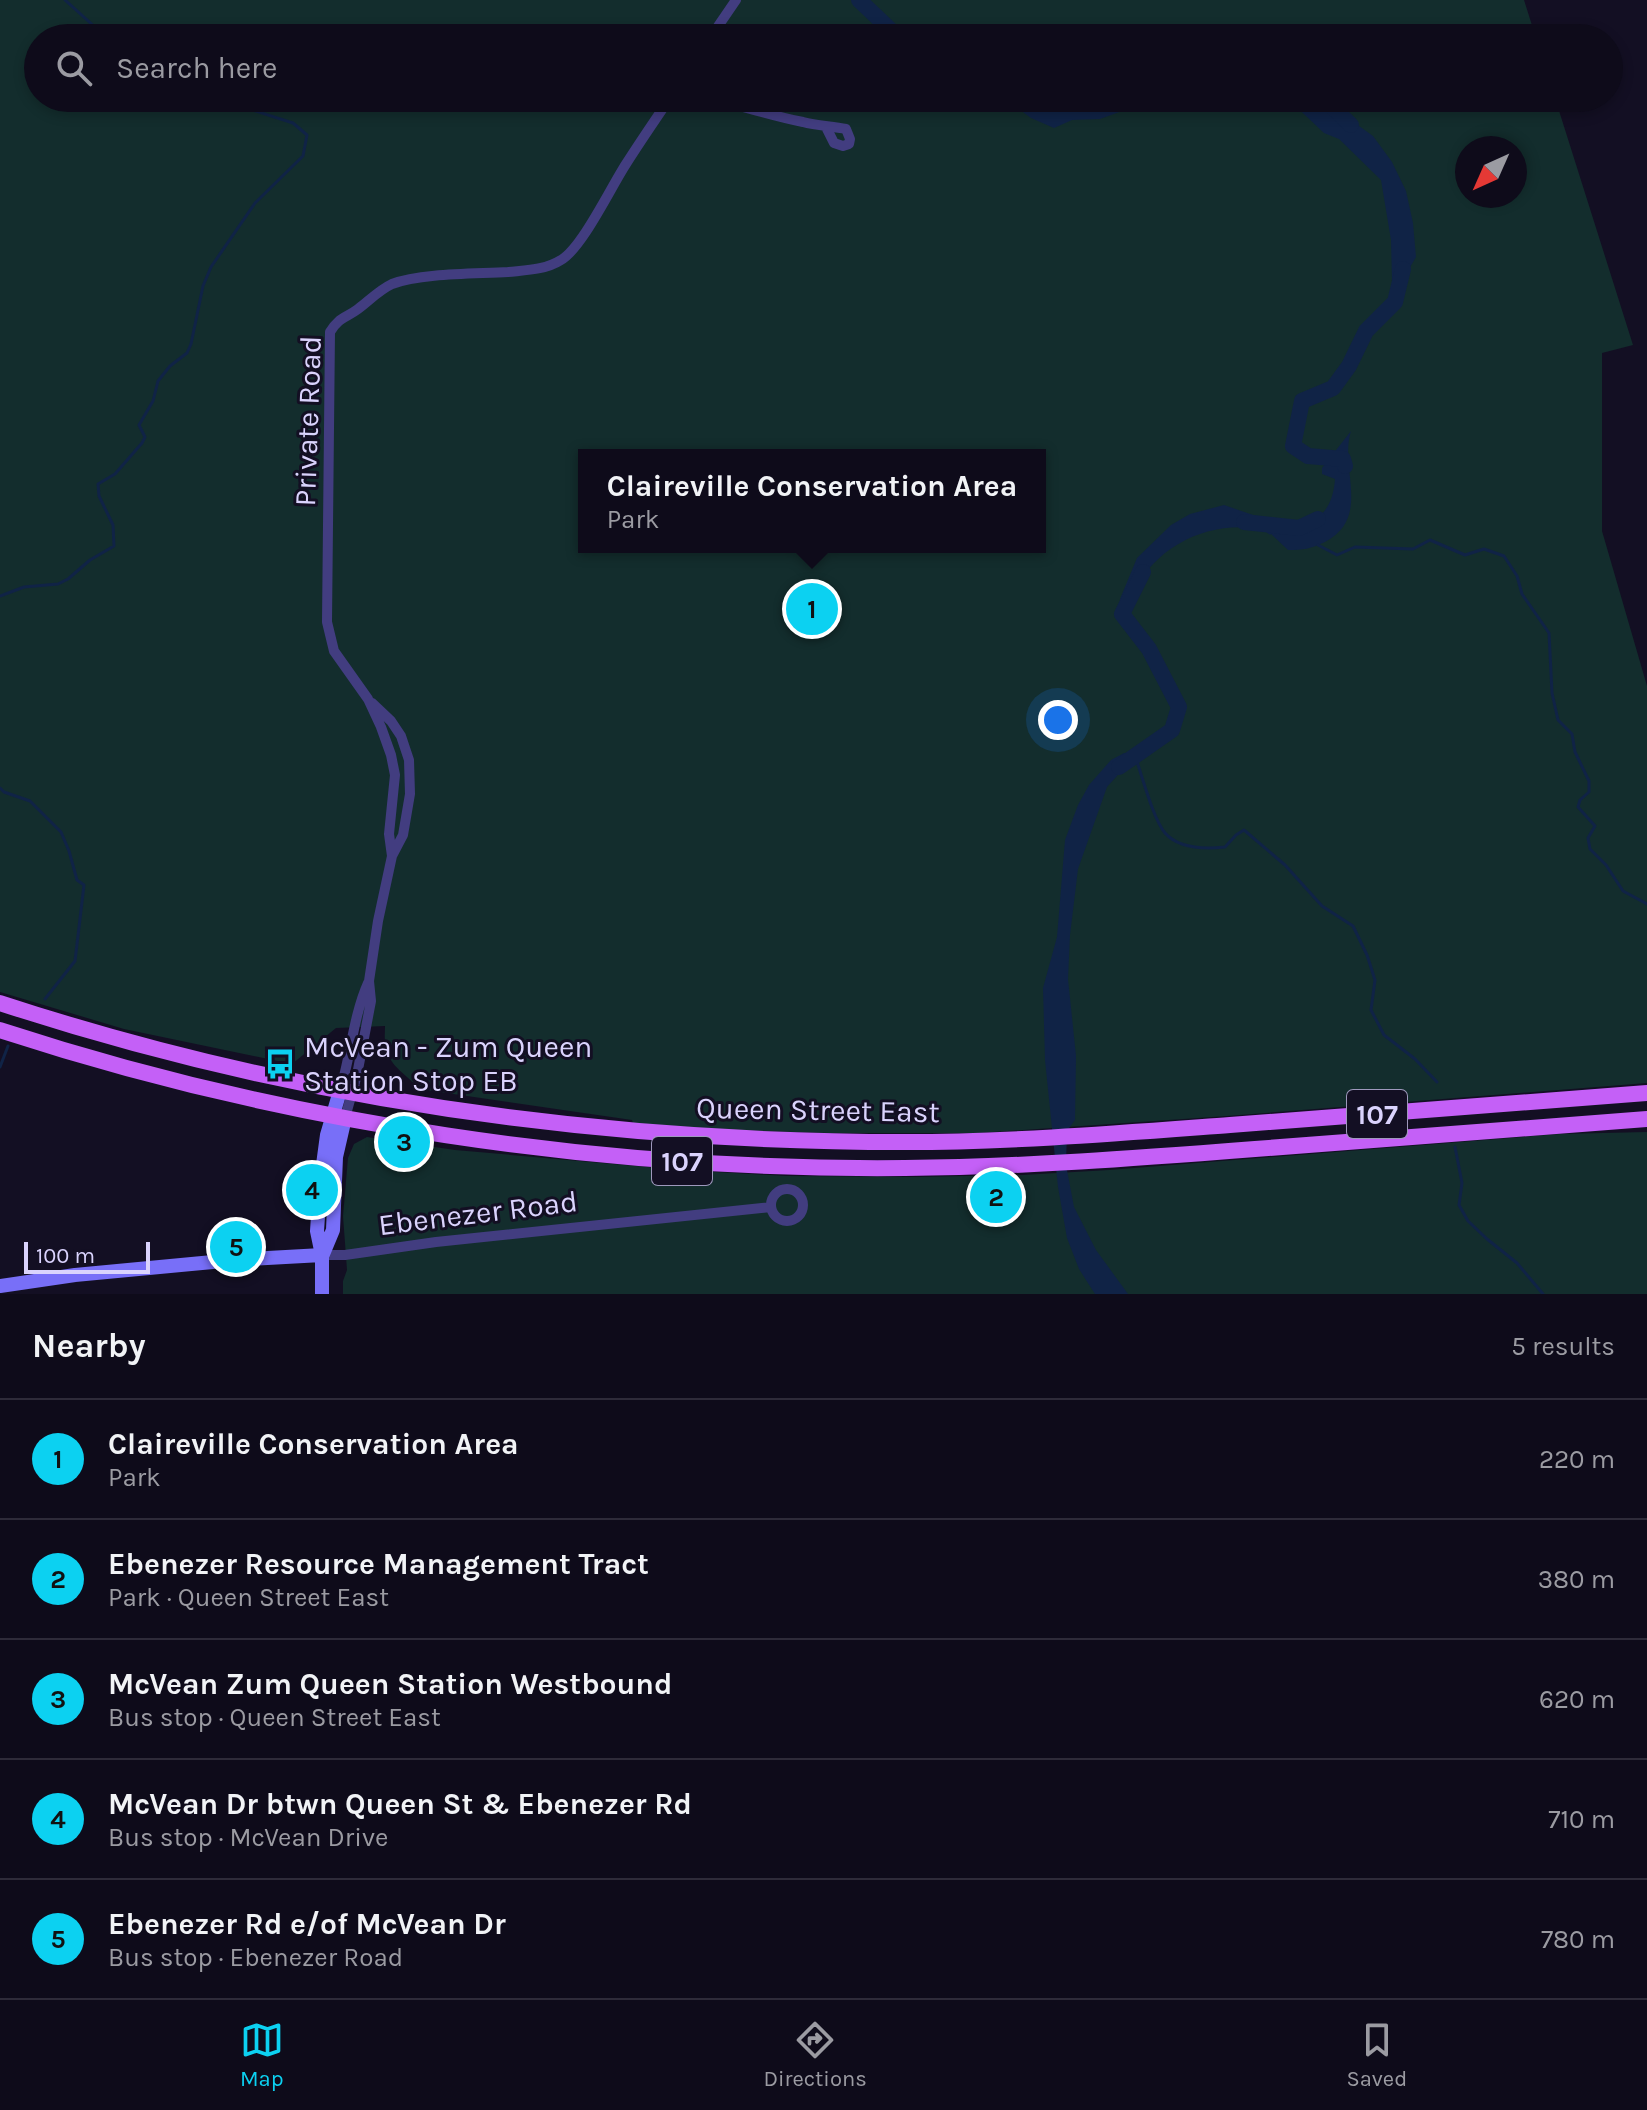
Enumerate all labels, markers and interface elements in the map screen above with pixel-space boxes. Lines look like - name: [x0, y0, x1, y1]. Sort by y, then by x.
- search box: [24, 24, 1623, 112]
- icon: search: [52, 46, 96, 90]
- text: Search here: [116, 50, 277, 86]
- north arrow: [1455, 136, 1527, 208]
- street label: Private Road: [287, 335, 329, 507]
- popup: [578, 449, 1046, 553]
- text: Claireville Conservation Area: [607, 468, 1017, 504]
- text: Park: [607, 504, 659, 535]
- pin: 1: [786, 579, 838, 639]
- your location: [1038, 700, 1078, 740]
- place label: McVean - Zum Queen Station Stop EB: [304, 1029, 592, 1099]
- bus stop icon: McVean - Zum Queen Station Stop EB: [263, 1047, 297, 1081]
- street label: Queen Street East: [696, 1090, 940, 1130]
- road number: 107: [1347, 1090, 1407, 1138]
- pin: 3: [378, 1112, 430, 1172]
- road number: 107: [652, 1137, 712, 1185]
- pin: 4: [286, 1160, 338, 1220]
- pin: 2: [970, 1167, 1022, 1227]
- street label: Ebenezer Road: [376, 1183, 580, 1243]
- pin: 5: [210, 1217, 262, 1277]
- scale bar: [24, 1238, 150, 1274]
- text: 100 m: [36, 1243, 95, 1269]
- text: Nearby: [32, 1326, 146, 1366]
- text: 5 results: [1511, 1331, 1615, 1362]
- text: Claireville Conservation Area: [108, 1426, 519, 1462]
- text: 1: [53, 1444, 63, 1475]
- text: 220 m: [1539, 1444, 1615, 1475]
- text: Park: [108, 1462, 161, 1493]
- text: Ebenezer Resource Management Tract: [108, 1546, 649, 1582]
- text: 2: [50, 1564, 66, 1595]
- text: 380 m: [1538, 1564, 1615, 1595]
- text: Park · Queen Street East: [108, 1582, 389, 1613]
- text: McVean Zum Queen Station Westbound: [108, 1666, 672, 1702]
- text: 3: [50, 1684, 66, 1715]
- text: 620 m: [1539, 1684, 1615, 1715]
- text: Bus stop · Queen Street East: [108, 1702, 441, 1733]
- text: McVean Dr btwn Queen St & Ebenezer Rd: [108, 1786, 692, 1822]
- text: 4: [50, 1804, 66, 1835]
- text: 710 m: [1548, 1804, 1615, 1835]
- text: Bus stop · McVean Drive: [108, 1822, 388, 1853]
- text: Ebenezer Rd e/of McVean Dr: [108, 1906, 506, 1942]
- text: 5: [50, 1924, 66, 1955]
- text: 780 m: [1541, 1924, 1615, 1955]
- text: Bus stop · Ebenezer Road: [108, 1942, 403, 1973]
- tab: Map: [240, 2018, 284, 2092]
- tab: Directions: [763, 2018, 867, 2092]
- tab: Saved: [1346, 2018, 1407, 2092]

